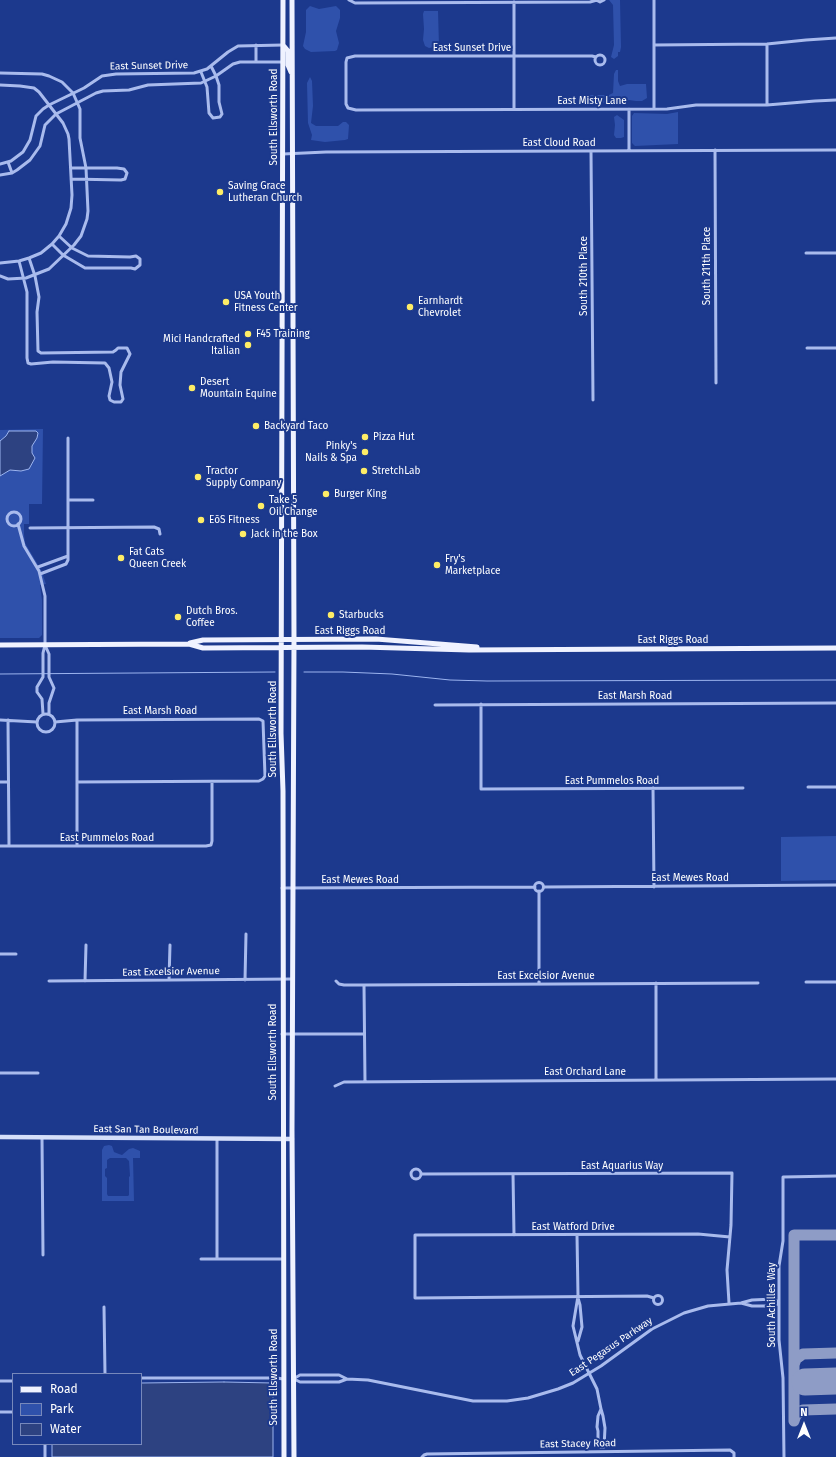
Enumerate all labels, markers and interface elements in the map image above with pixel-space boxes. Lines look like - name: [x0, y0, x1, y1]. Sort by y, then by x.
- street label: East Sunset Drive: [433, 42, 511, 54]
- street label: East Sunset Drive: [110, 59, 188, 73]
- street label: South Ellsworth Road: [268, 68, 280, 166]
- street label: East Misty Lane: [557, 95, 627, 107]
- street label: East Cloud Road: [522, 137, 596, 149]
- place label: Saving Grace Lutheran Church: [228, 180, 302, 204]
- marker: Saving Grace Lutheran Church: [215, 187, 225, 197]
- street label: South 211th Place: [701, 227, 713, 305]
- street label: South 210th Place: [578, 236, 590, 316]
- place label: USA Youth Fitness Center: [234, 290, 298, 314]
- place label: Earnhardt Chevrolet: [418, 295, 463, 318]
- marker: USA Youth Fitness Center: [221, 297, 231, 307]
- marker: Earnhardt Chevrolet: [405, 302, 415, 312]
- place label: F45 Training: [256, 328, 310, 340]
- marker: F45 Training: [243, 329, 253, 339]
- place label: Mici Handcrafted Italian: [163, 333, 240, 356]
- marker: Mici Handcrafted Italian: [243, 340, 253, 350]
- place label: Desert Mountain Equine: [200, 376, 277, 400]
- marker: Desert Mountain Equine: [187, 383, 197, 393]
- place label: Backyard Taco: [264, 420, 328, 432]
- marker: Backyard Taco: [251, 421, 261, 431]
- place label: Pizza Hut: [373, 431, 415, 443]
- marker: Pizza Hut: [360, 432, 370, 442]
- place label: Pinky's Nails & Spa: [305, 440, 357, 464]
- marker: Pinky's Nails & Spa: [360, 447, 370, 457]
- place label: Tractor Supply Company: [206, 465, 281, 488]
- place label: StretchLab: [372, 465, 420, 477]
- marker: StretchLab: [359, 466, 369, 476]
- marker: Tractor Supply Company: [193, 472, 203, 482]
- place label: Burger King: [334, 488, 386, 500]
- marker: Burger King: [321, 489, 331, 499]
- place label: Take 5 Oil Change: [269, 494, 317, 518]
- marker: Take 5 Oil Change: [256, 501, 266, 511]
- place label: EōS Fitness: [209, 514, 260, 526]
- marker: EōS Fitness: [196, 515, 206, 525]
- place label: Jack in the Box: [251, 528, 318, 540]
- marker: Jack in the Box: [238, 529, 248, 539]
- place label: Fat Cats Queen Creek: [129, 546, 186, 570]
- marker: Fat Cats Queen Creek: [116, 553, 126, 563]
- place label: Fry's Marketplace: [445, 553, 500, 576]
- marker: Fry's Marketplace: [432, 560, 442, 570]
- place label: Dutch Bros. Coffee: [186, 605, 238, 628]
- place label: Starbucks: [339, 609, 384, 621]
- marker: Starbucks: [326, 610, 336, 620]
- marker: Dutch Bros. Coffee: [173, 612, 183, 622]
- street label: East Riggs Road: [314, 625, 386, 637]
- street label: East Riggs Road: [637, 634, 709, 646]
- street label: South Ellsworth Road: [267, 680, 279, 778]
- street label: East Marsh Road: [598, 690, 672, 702]
- street label: East Marsh Road: [123, 705, 197, 717]
- street label: East Pummelos Road: [565, 775, 659, 787]
- street label: East Pummelos Road: [60, 832, 154, 844]
- street label: East Mewes Road: [651, 872, 729, 884]
- street label: East Mewes Road: [321, 874, 399, 886]
- street label: East Excelsior Avenue: [122, 965, 220, 979]
- street label: East Excelsior Avenue: [497, 970, 595, 982]
- street label: South Ellsworth Road: [267, 1003, 279, 1101]
- street label: East Orchard Lane: [544, 1066, 626, 1078]
- street label: East San Tan Boulevard: [93, 1123, 199, 1137]
- street label: East Aquarius Way: [581, 1160, 663, 1172]
- street label: East Watford Drive: [531, 1221, 615, 1233]
- street label: South Achilles Way: [766, 1262, 778, 1348]
- street label: East Pegasus Parkway: [567, 1315, 655, 1379]
- street label: South Ellsworth Road: [268, 1328, 280, 1426]
- legend: [12, 1373, 142, 1445]
- text: Road: [50, 1382, 78, 1396]
- text: Park: [50, 1402, 74, 1416]
- north arrow: [784, 1405, 824, 1445]
- text: N: [800, 1406, 808, 1419]
- text: Water: [50, 1422, 81, 1436]
- street label: East Stacey Road: [540, 1437, 616, 1451]

